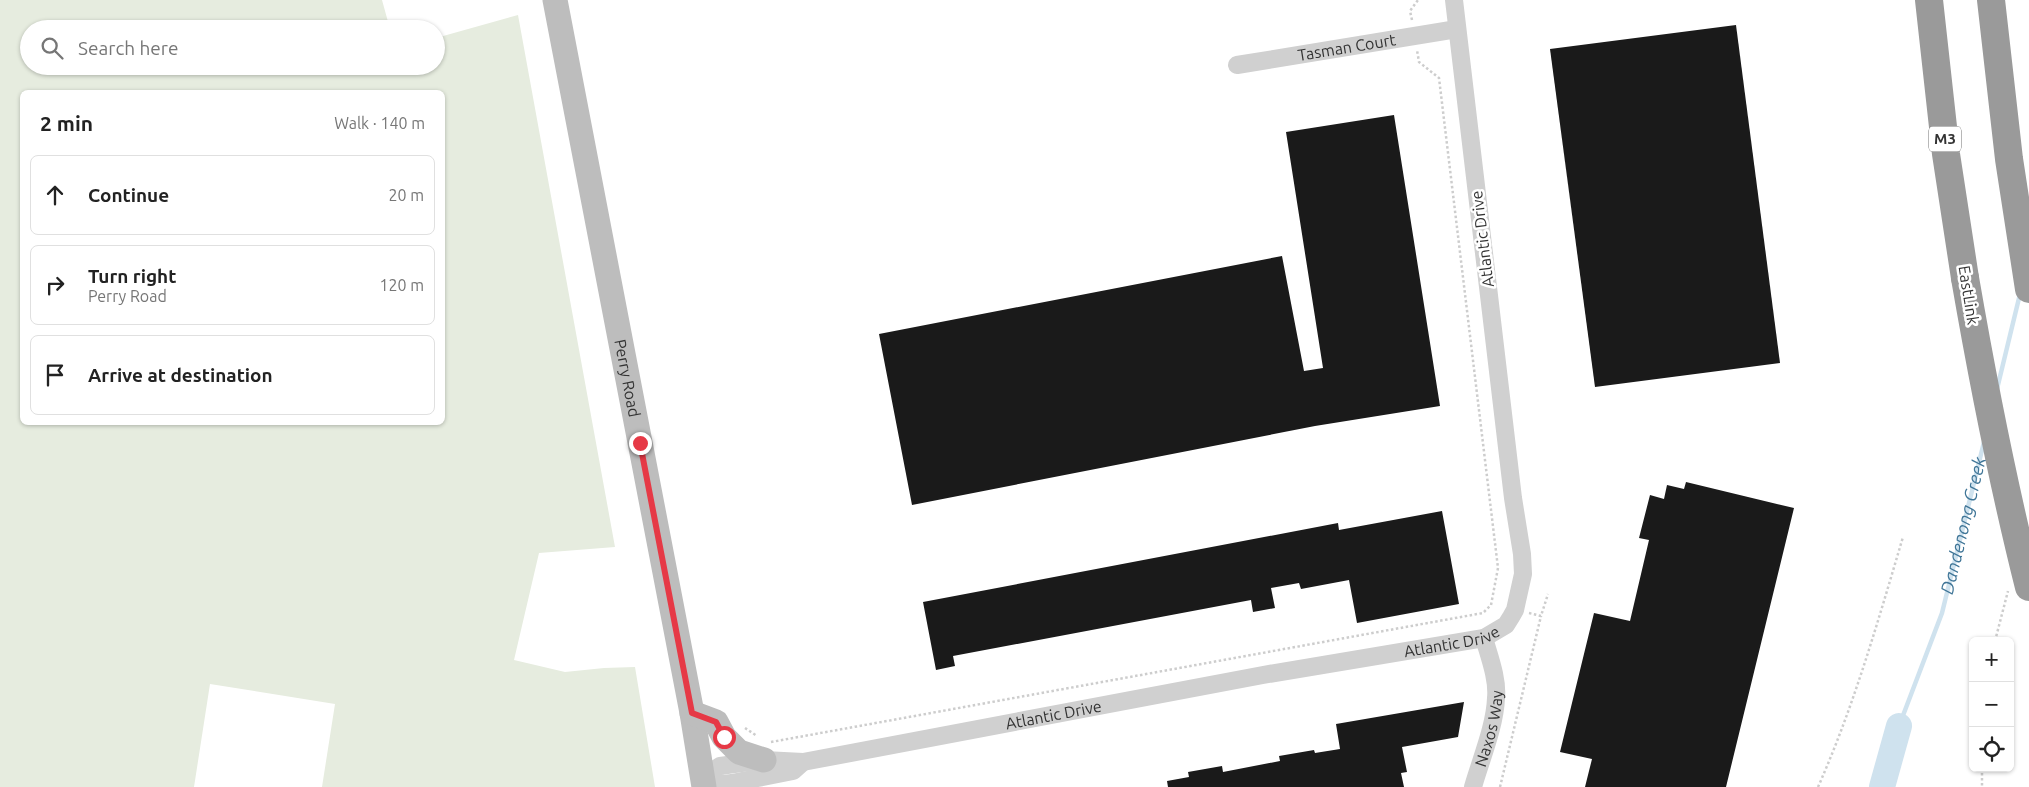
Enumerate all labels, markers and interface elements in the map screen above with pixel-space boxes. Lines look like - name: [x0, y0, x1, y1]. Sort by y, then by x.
- search box: [20, 20, 445, 75]
- street label: Tasman Court: [1296, 30, 1398, 64]
- icon: search: [38, 34, 66, 62]
- text: Search here: [78, 37, 178, 59]
- text: 2 min: [40, 111, 93, 135]
- text: Walk · 140 m: [334, 114, 425, 132]
- road number: M3: [1929, 126, 1961, 152]
- icon: ahead: [41, 181, 69, 209]
- text: Continue: [88, 184, 169, 206]
- text: 20 m: [388, 186, 424, 204]
- street label: Atlantic Drive: [1467, 190, 1497, 288]
- street label: EastLink: [1955, 264, 1983, 326]
- text: Turn right: [88, 265, 176, 287]
- icon: right: [41, 271, 69, 299]
- text: 120 m: [379, 276, 424, 294]
- text: Perry Road: [88, 287, 167, 305]
- street label: Perry Road: [611, 338, 644, 419]
- icon: arrive: [41, 361, 69, 389]
- text: Arrive at destination: [88, 364, 273, 386]
- route end: [629, 432, 652, 455]
- water label: Dandenong Creek: [1936, 454, 1989, 596]
- street label: Atlantic Drive: [1403, 622, 1503, 660]
- map controls: [1969, 637, 2014, 772]
- button: +: [1969, 637, 2014, 682]
- button: −: [1969, 682, 2014, 727]
- street label: Naxos Way: [1471, 690, 1505, 769]
- street label: Atlantic Drive: [1004, 697, 1103, 733]
- route start: [713, 726, 736, 749]
- button: locate: [1969, 727, 2014, 772]

